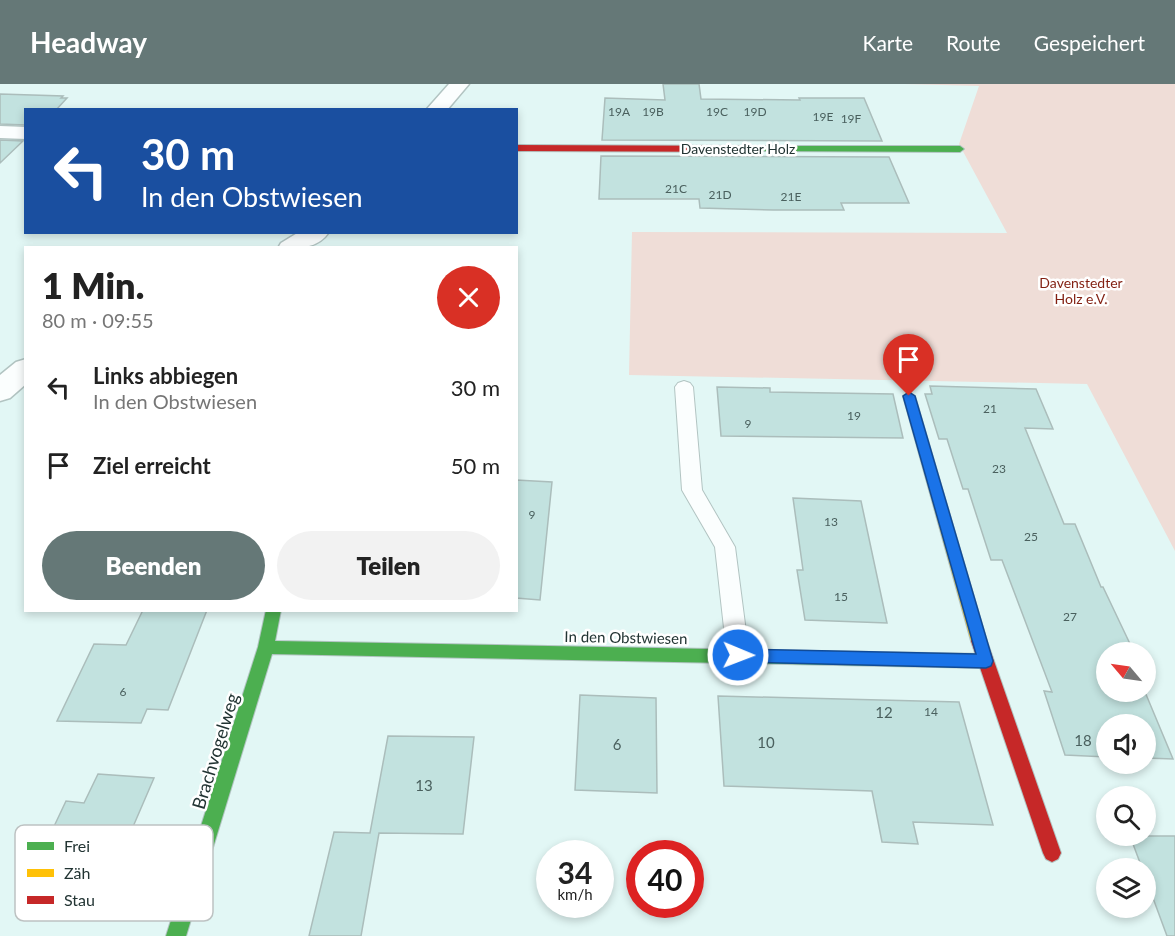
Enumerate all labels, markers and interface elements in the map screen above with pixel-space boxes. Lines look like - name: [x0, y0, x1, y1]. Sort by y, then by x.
- text: Headway: [30, 25, 147, 59]
- text: Karte: [863, 30, 913, 55]
- text: Route: [946, 30, 1001, 55]
- text: Gespeichert: [1034, 30, 1145, 55]
- house number: 19A: [608, 104, 631, 119]
- house number: 19B: [642, 104, 664, 119]
- house number: 19C: [706, 104, 728, 119]
- house number: 19D: [743, 104, 767, 119]
- house number: 19E: [813, 109, 833, 124]
- house number: 19F: [841, 111, 862, 126]
- text: 30 m: [141, 129, 235, 179]
- icon: left: [42, 132, 120, 210]
- street label: Davenstedter Holz: [681, 140, 795, 157]
- text: In den Obstwiesen: [141, 180, 363, 213]
- house number: 21C: [665, 181, 687, 196]
- house number: 21D: [708, 187, 732, 202]
- house number: 21E: [781, 189, 801, 204]
- text: 1 Min.: [42, 263, 144, 307]
- button: close: [437, 266, 500, 329]
- park label: Davenstedter Holz e.V.: [1039, 274, 1123, 307]
- text: 80 m · 09:55: [42, 308, 154, 332]
- pin: [883, 334, 934, 396]
- icon: arrive: [892, 343, 925, 376]
- text: Links abbiegen: [93, 362, 238, 389]
- icon: left: [42, 371, 75, 404]
- text: 30 m: [451, 374, 500, 401]
- text: In den Obstwiesen: [93, 389, 257, 413]
- house number: 21: [983, 401, 997, 416]
- house number: 19: [847, 408, 861, 423]
- house number: 9: [745, 416, 752, 431]
- icon: arrive: [42, 449, 75, 482]
- text: Ziel erreicht: [93, 452, 211, 479]
- text: 50 m: [451, 452, 500, 479]
- house number: 23: [992, 461, 1006, 476]
- house number: 9: [529, 507, 536, 522]
- house number: 13: [824, 514, 838, 529]
- house number: 25: [1024, 529, 1038, 544]
- button: Beenden: [42, 531, 265, 600]
- button: Teilen: [277, 531, 500, 600]
- house number: 15: [834, 589, 848, 604]
- house number: 27: [1063, 609, 1077, 624]
- position arrow: [706, 623, 770, 687]
- street label: In den Obstwiesen: [564, 627, 688, 647]
- north arrow: [1096, 642, 1156, 702]
- map controls: [1096, 642, 1156, 918]
- house number: 6: [120, 684, 127, 699]
- street label: Brachvogelweg: [187, 690, 243, 812]
- house number: 12: [875, 703, 893, 721]
- house number: 14: [924, 704, 938, 719]
- button: sound: [1096, 714, 1156, 774]
- house number: 18: [1074, 731, 1092, 749]
- house number: 10: [757, 733, 775, 751]
- house number: 6: [613, 735, 622, 753]
- house number: 13: [415, 776, 433, 794]
- button: search: [1096, 786, 1156, 846]
- legend: [15, 825, 213, 921]
- text: Frei: [64, 836, 90, 855]
- speed limit sign: 40: [626, 840, 704, 918]
- text: 34: [558, 854, 592, 890]
- button: layers: [1096, 858, 1156, 918]
- text: Zäh: [64, 863, 90, 882]
- text: km/h: [557, 885, 593, 903]
- text: Stau: [64, 890, 95, 909]

